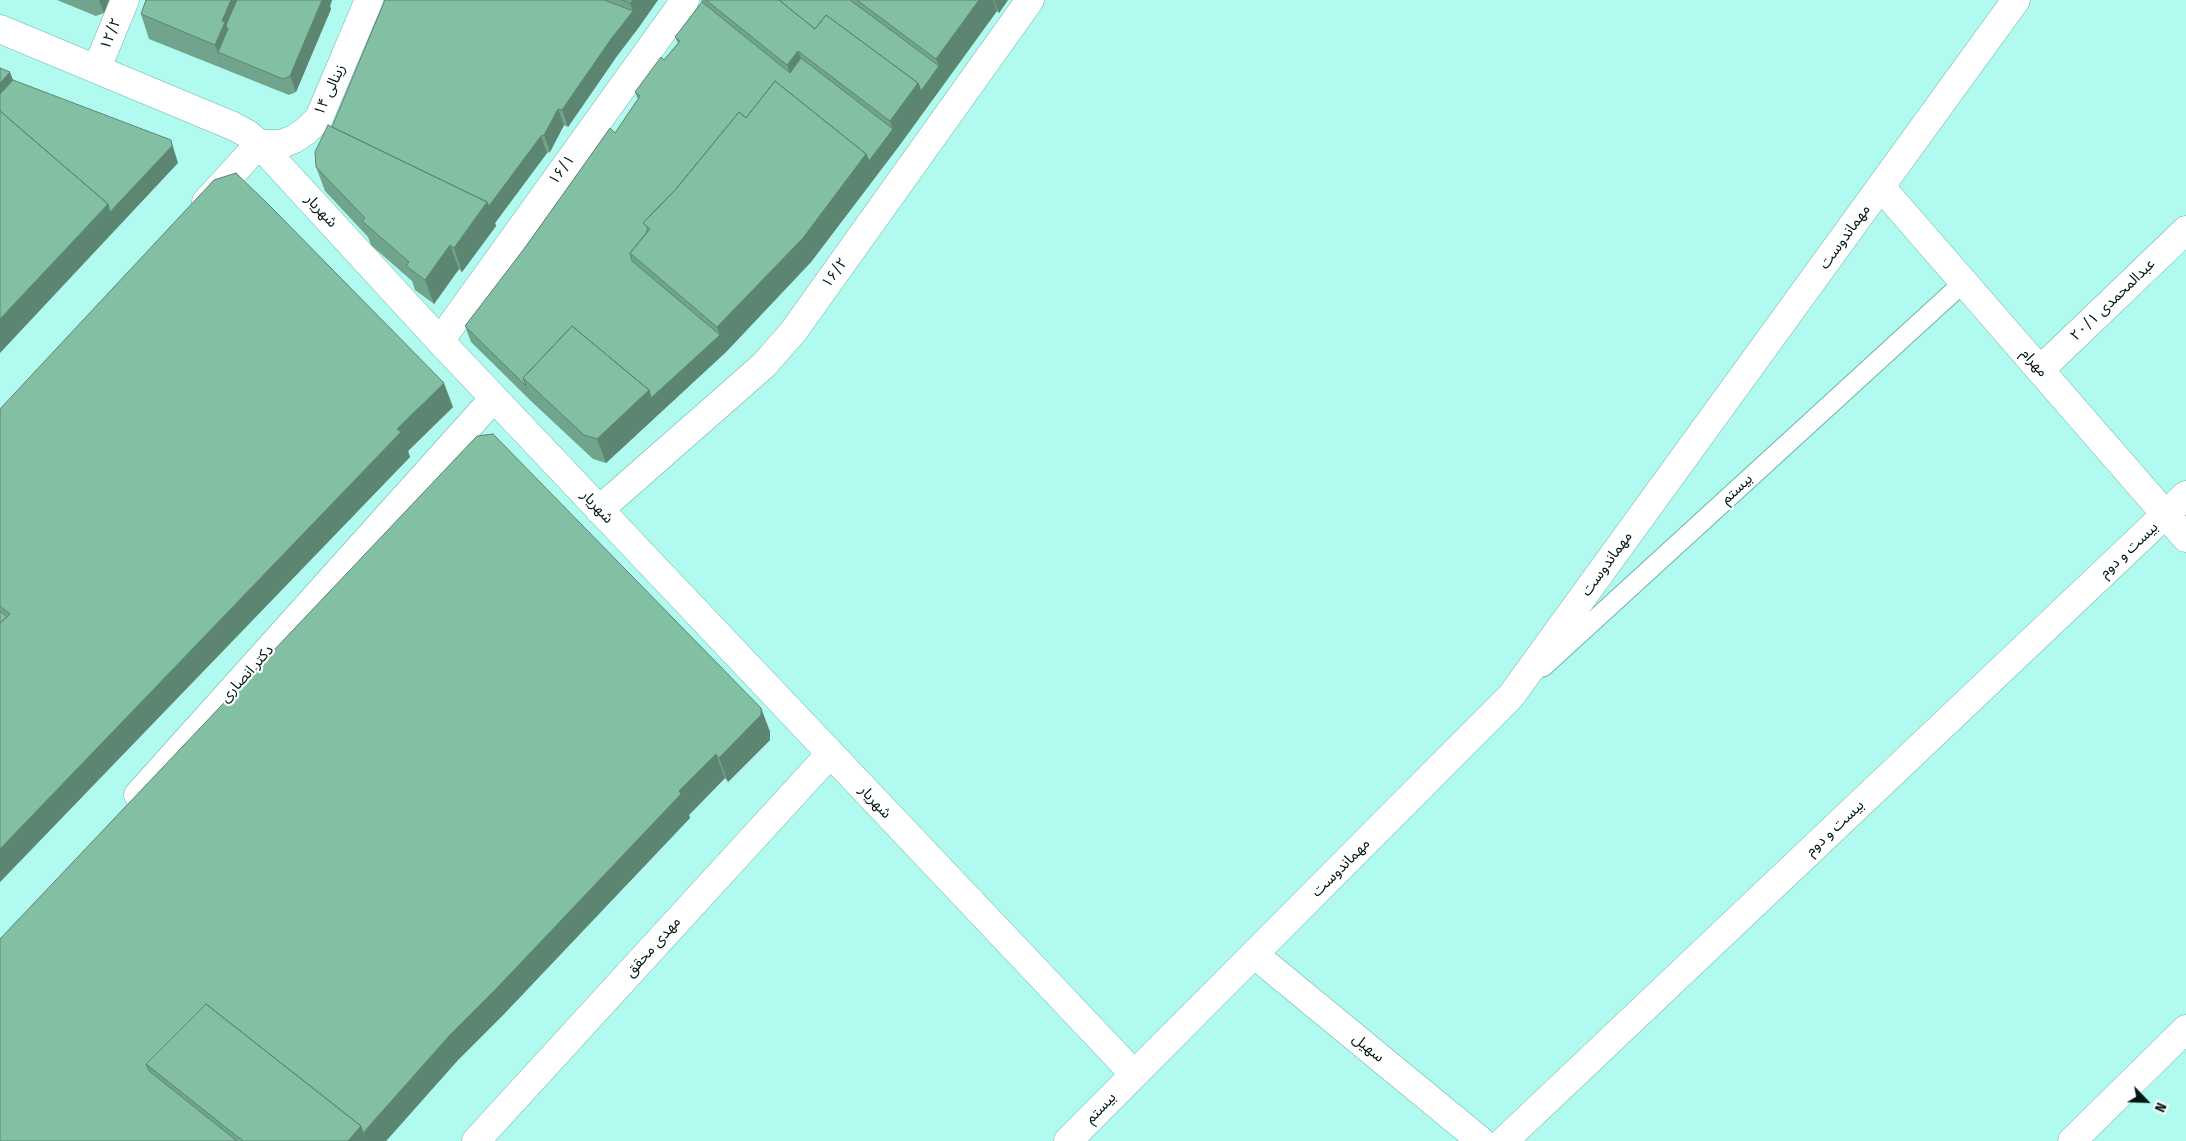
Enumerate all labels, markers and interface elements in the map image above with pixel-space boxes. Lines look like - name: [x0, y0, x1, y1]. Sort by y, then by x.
- street label: ۱۲/۲: [97, 15, 125, 53]
- street label: زینالی ۱۴: [310, 61, 350, 119]
- street label: ۱۶/۱: [545, 151, 579, 189]
- street label: شهریار: [301, 191, 341, 231]
- street label: مهماندوست: [1816, 201, 1874, 273]
- street label: ۱۶/۲: [818, 254, 852, 292]
- street label: عبدالمحمدی ۲۰/۱: [2067, 255, 2159, 345]
- street label: مهرام: [2017, 345, 2051, 381]
- street label: بیستم: [1718, 470, 1756, 508]
- street label: شهریار: [577, 487, 617, 527]
- street label: بیست و دوم: [2096, 518, 2162, 582]
- street label: مهماندوست: [1578, 528, 1636, 600]
- street label: دکتر انصاری: [216, 641, 278, 707]
- street label: شهریار: [855, 782, 895, 822]
- street label: بیست و دوم: [1802, 796, 1868, 860]
- street label: مهماندوست: [1308, 835, 1374, 901]
- street label: مهدی محقق: [621, 913, 685, 981]
- street label: سهیل: [1348, 1030, 1388, 1066]
- north arrow: [2121, 1076, 2171, 1126]
- street label: بیستم: [1082, 1089, 1120, 1127]
- text: N: [2151, 1100, 2170, 1115]

